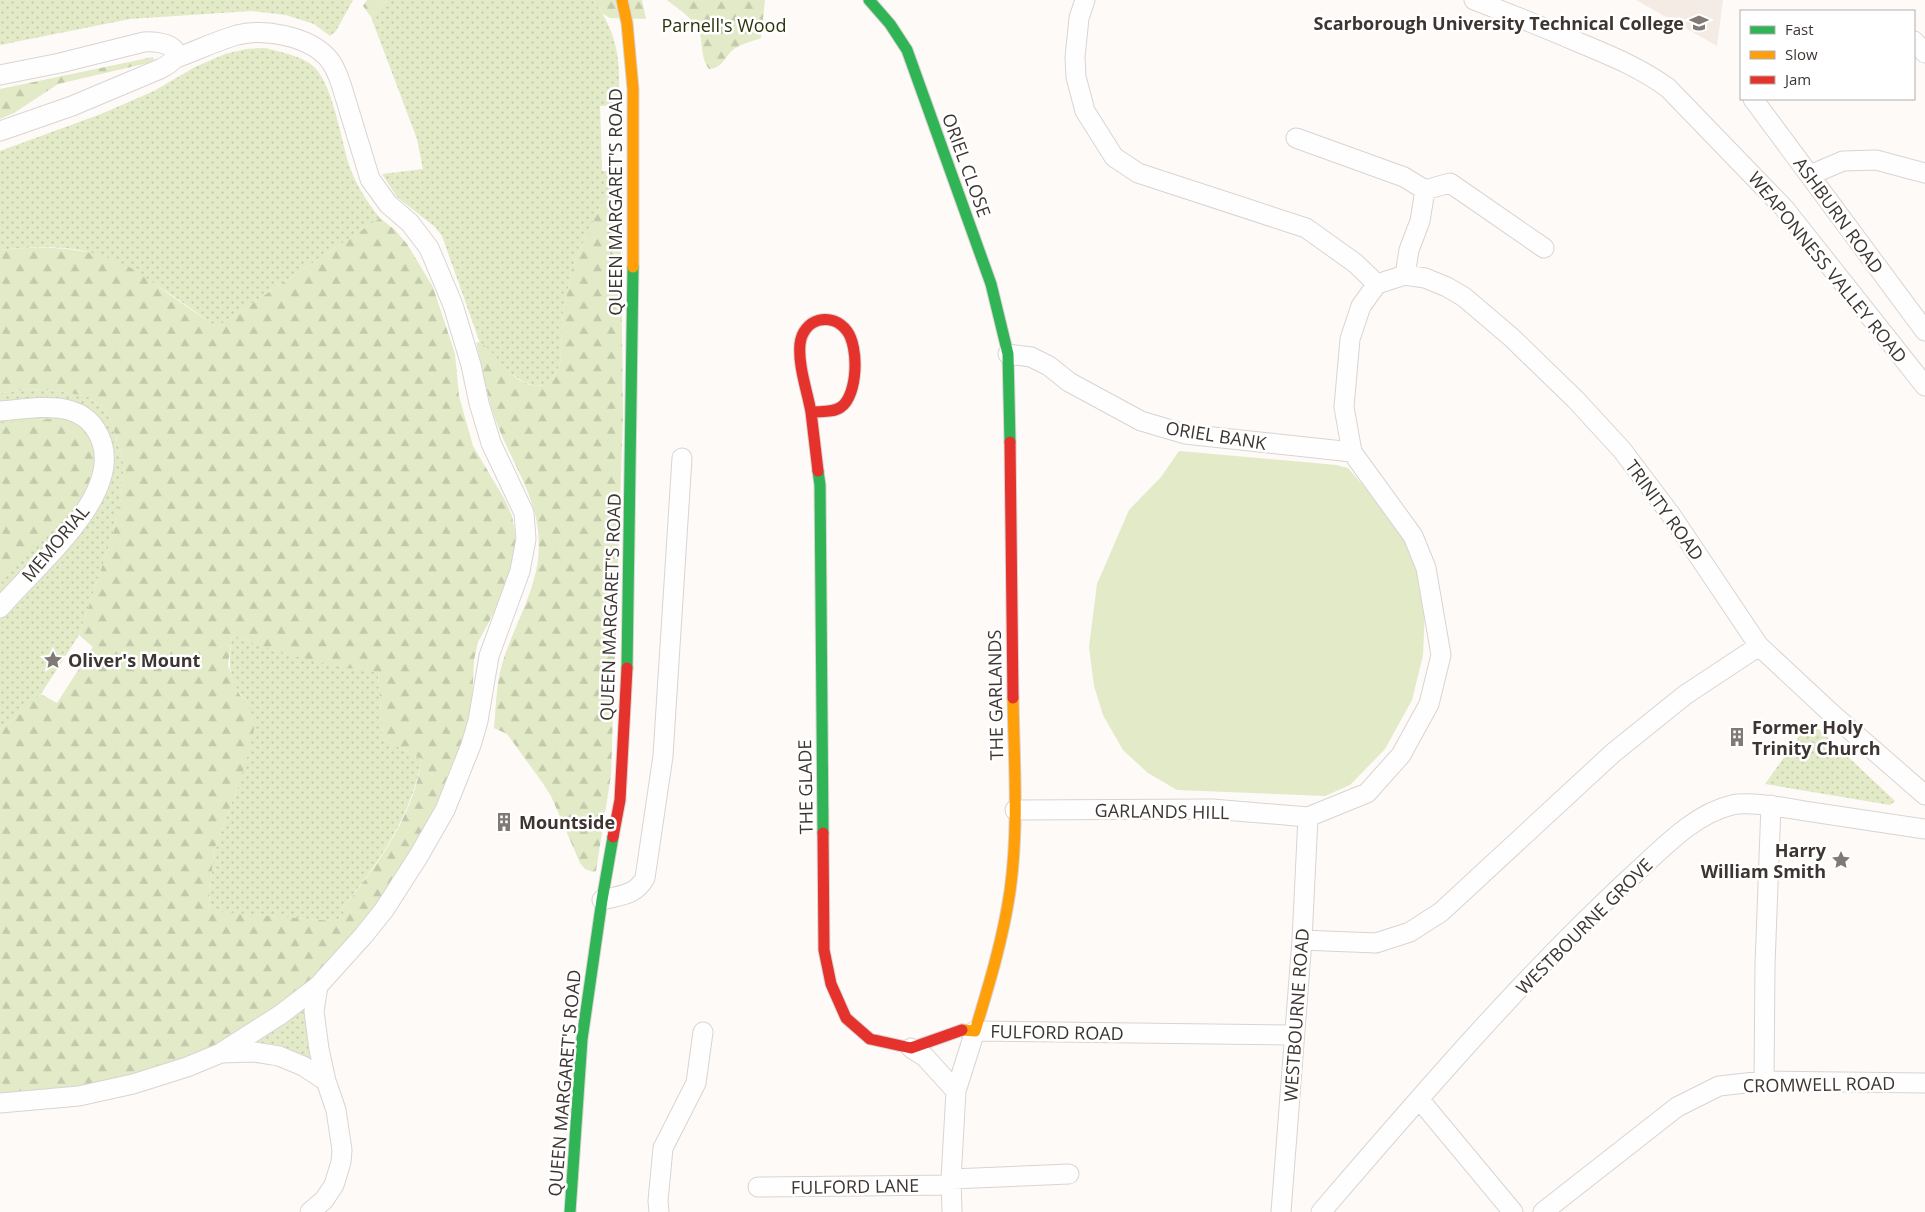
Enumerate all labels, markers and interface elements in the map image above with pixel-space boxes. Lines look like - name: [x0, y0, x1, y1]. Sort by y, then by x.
- legend: [1740, 10, 1915, 100]
- place label: Scarborough University Technical College: [1313, 11, 1684, 35]
- school or university icon: Scarborough University Technical College: [1688, 12, 1710, 34]
- park label: Parnell's Wood: [662, 13, 786, 37]
- text: Fast: [1785, 19, 1814, 39]
- text: Slow: [1785, 44, 1818, 64]
- text: Jam: [1783, 69, 1811, 89]
- street label: QUEEN MARGARET'S ROAD: [603, 88, 627, 316]
- street label: ORIEL CLOSE: [937, 110, 997, 220]
- street label: ASHBURN ROAD: [1789, 152, 1889, 278]
- street label: WEAPONNESS VALLEY ROAD: [1743, 166, 1913, 368]
- street label: ORIEL BANK: [1164, 415, 1269, 455]
- street label: TRINITY ROAD: [1620, 455, 1710, 565]
- street label: QUEEN MARGARET'S ROAD: [594, 493, 626, 721]
- street label: MEMORIAL: [16, 500, 94, 586]
- street label: THE GARLANDS: [982, 629, 1008, 761]
- place label: Oliver's Mount: [68, 648, 201, 672]
- place icon: Oliver's Mount: [42, 649, 64, 671]
- place label: Former Holy Trinity Church: [1752, 715, 1881, 760]
- building icon: Former Holy Trinity Church: [1726, 726, 1748, 748]
- street label: THE GLADE: [792, 739, 818, 835]
- street label: GARLANDS HILL: [1094, 798, 1230, 824]
- place label: Mountside: [519, 810, 615, 834]
- building icon: Mountside: [493, 811, 515, 833]
- place label: Harry William Smith: [1701, 838, 1827, 883]
- place icon: Harry William Smith: [1830, 849, 1852, 871]
- street label: WESTBOURNE GROVE: [1511, 853, 1657, 999]
- street label: WESTBOURNE ROAD: [1278, 927, 1314, 1103]
- street label: QUEEN MARGARET'S ROAD: [542, 969, 586, 1197]
- street label: FULFORD ROAD: [990, 1019, 1124, 1045]
- street label: CROMWELL ROAD: [1743, 1071, 1895, 1097]
- street label: FULFORD LANE: [791, 1173, 919, 1199]

